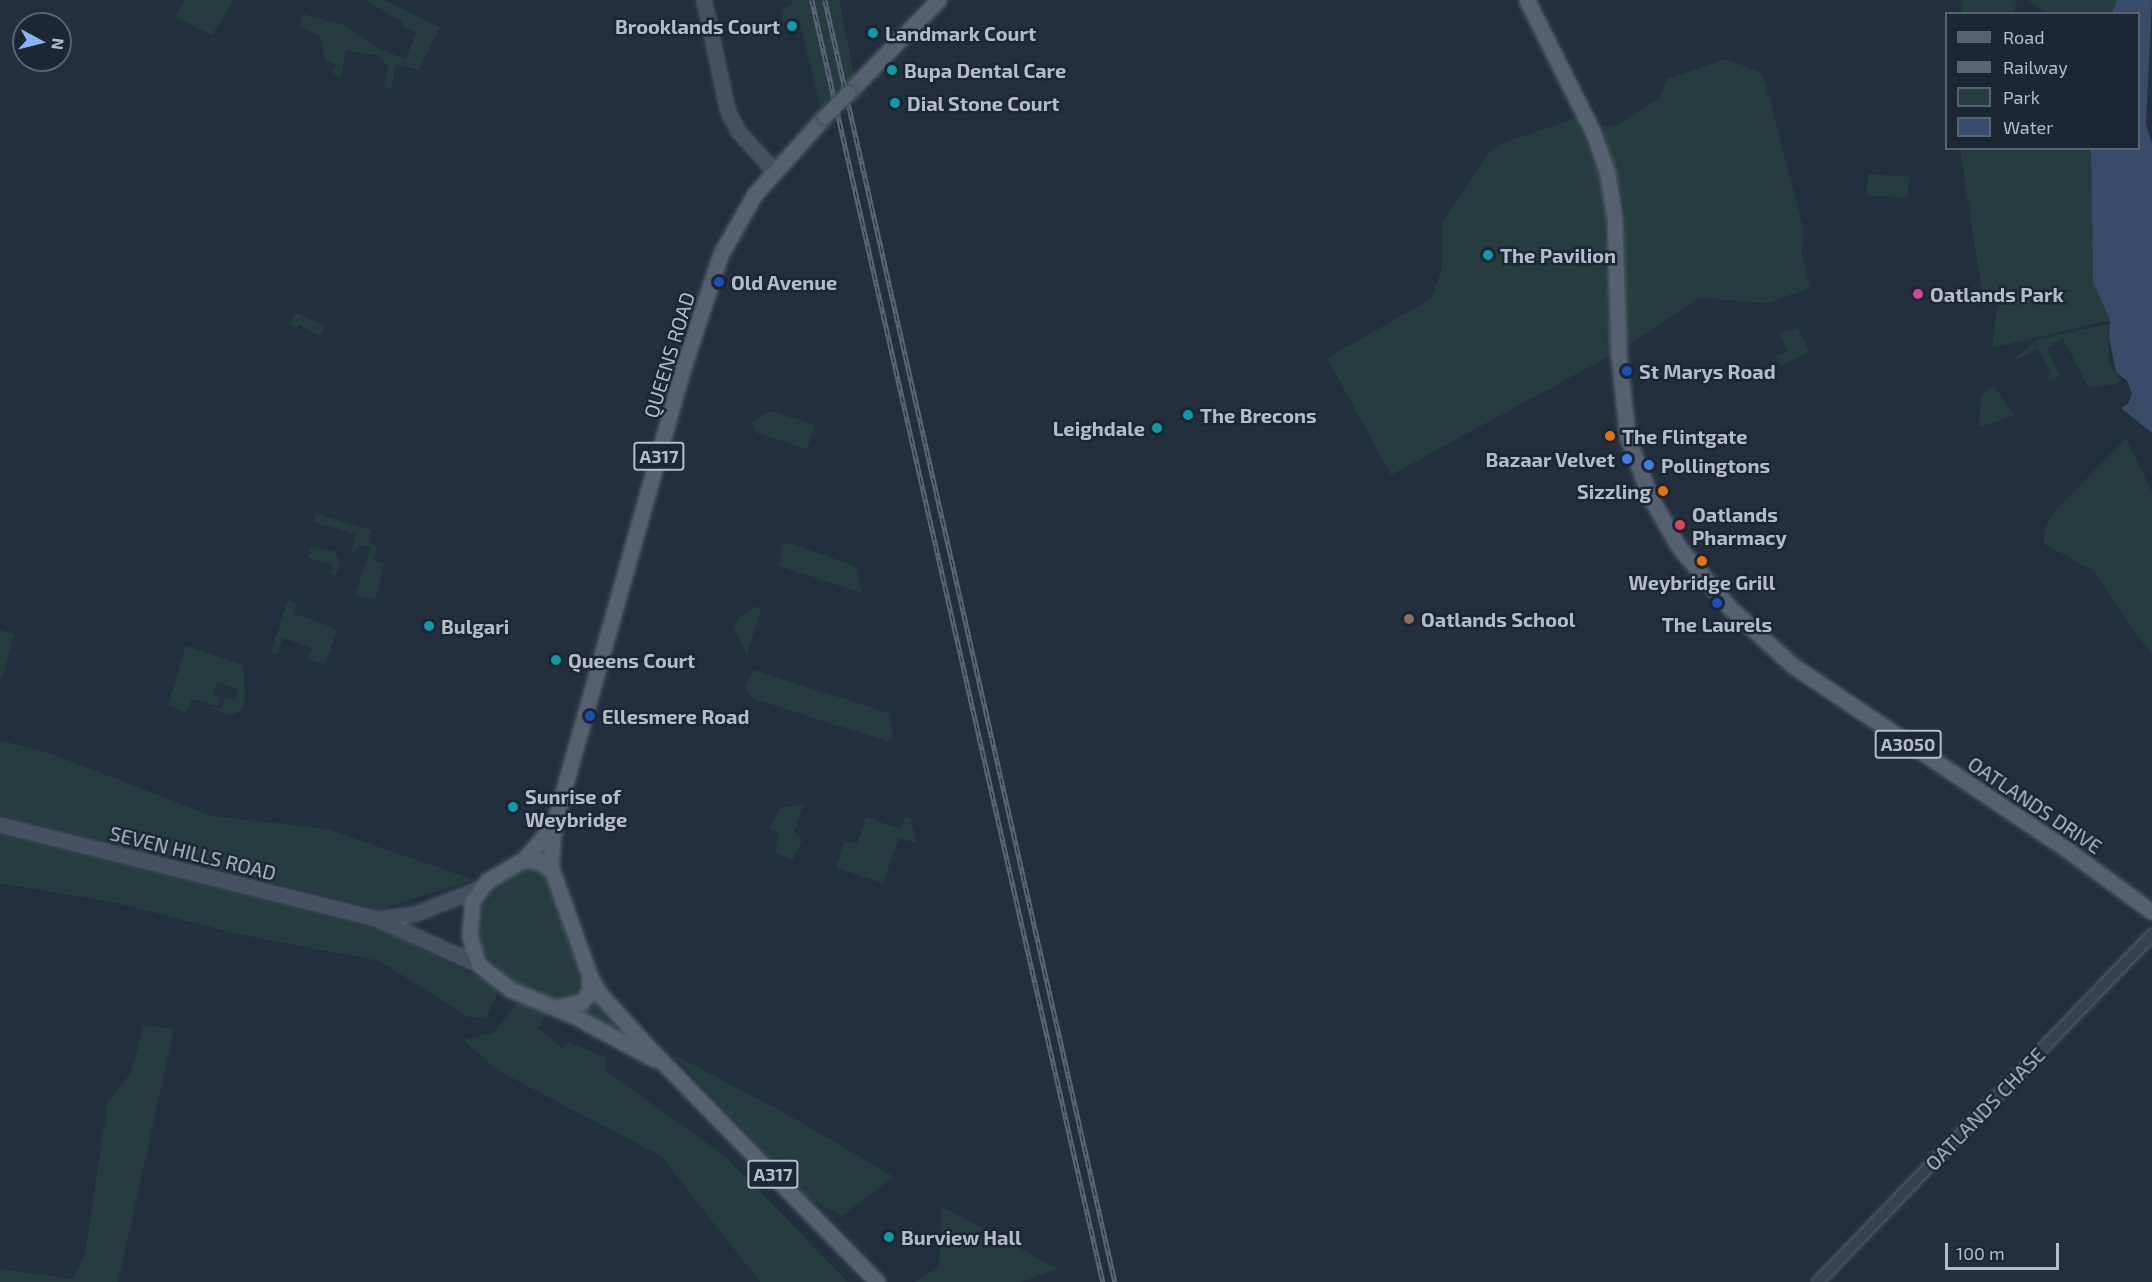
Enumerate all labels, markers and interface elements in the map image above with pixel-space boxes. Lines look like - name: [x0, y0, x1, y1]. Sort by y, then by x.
- north arrow: [12, 12, 72, 72]
- legend: [1945, 12, 2140, 150]
- place label: Brooklands Court: [615, 14, 780, 38]
- marker: Brooklands Court: [785, 19, 799, 33]
- place label: Landmark Court: [885, 21, 1036, 45]
- marker: Landmark Court: [866, 26, 880, 40]
- text: Road: [2003, 26, 2044, 48]
- text: N: [48, 37, 69, 51]
- text: Railway: [2003, 56, 2068, 78]
- place label: Bupa Dental Care: [904, 58, 1067, 82]
- marker: Bupa Dental Care: [885, 63, 899, 77]
- text: Park: [2003, 86, 2040, 108]
- place label: Dial Stone Court: [907, 91, 1060, 115]
- marker: Dial Stone Court: [888, 96, 902, 110]
- text: Water: [2003, 116, 2053, 138]
- place label: The Pavilion: [1500, 243, 1616, 267]
- marker: The Pavilion: [1481, 248, 1495, 262]
- place label: Old Avenue: [731, 270, 838, 294]
- marker: Old Avenue: [712, 275, 726, 289]
- place label: Oatlands Park: [1930, 282, 2064, 306]
- marker: Oatlands Park: [1911, 287, 1925, 301]
- street label: QUEENS ROAD: [638, 289, 700, 421]
- place label: St Marys Road: [1639, 359, 1776, 383]
- marker: St Marys Road: [1620, 364, 1634, 378]
- place label: The Brecons: [1200, 403, 1317, 427]
- marker: The Brecons: [1181, 408, 1195, 422]
- place label: Leighdale: [1053, 416, 1145, 440]
- marker: Leighdale: [1150, 421, 1164, 435]
- place label: The Flintgate: [1622, 424, 1748, 448]
- marker: The Flintgate: [1603, 429, 1617, 443]
- road number: A317: [632, 441, 686, 471]
- place label: Bazaar Velvet: [1485, 447, 1615, 471]
- marker: Bazaar Velvet: [1620, 452, 1634, 466]
- place label: Pollingtons: [1661, 453, 1770, 477]
- marker: Pollingtons: [1642, 458, 1656, 472]
- place label: Sizzling: [1577, 479, 1651, 503]
- marker: Sizzling: [1656, 484, 1670, 498]
- place label: Oatlands Pharmacy: [1692, 502, 1787, 549]
- marker: Oatlands Pharmacy: [1673, 518, 1687, 532]
- marker: Weybridge Grill: [1695, 554, 1709, 568]
- place label: Weybridge Grill: [1629, 570, 1775, 594]
- marker: The Laurels: [1710, 596, 1724, 610]
- place label: Oatlands School: [1421, 607, 1575, 631]
- marker: Oatlands School: [1402, 612, 1416, 626]
- place label: The Laurels: [1662, 612, 1772, 636]
- place label: Bulgari: [441, 614, 509, 638]
- marker: Bulgari: [422, 619, 436, 633]
- place label: Queens Court: [568, 648, 695, 672]
- marker: Queens Court: [549, 653, 563, 667]
- place label: Ellesmere Road: [602, 704, 749, 728]
- marker: Ellesmere Road: [583, 709, 597, 723]
- road number: A3050: [1874, 729, 1942, 759]
- street label: OATLANDS DRIVE: [1964, 751, 2106, 859]
- place label: Sunrise of Weybridge: [525, 784, 627, 831]
- marker: Sunrise of Weybridge: [506, 800, 520, 814]
- street label: SEVEN HILLS ROAD: [107, 821, 279, 885]
- street label: OATLANDS CHASE: [1920, 1043, 2050, 1175]
- road number: A317: [746, 1159, 800, 1189]
- place label: Burview Hall: [901, 1225, 1022, 1249]
- marker: Burview Hall: [882, 1230, 896, 1244]
- scale bar: [1948, 1231, 2062, 1269]
- text: 100 m: [1956, 1242, 2005, 1264]

